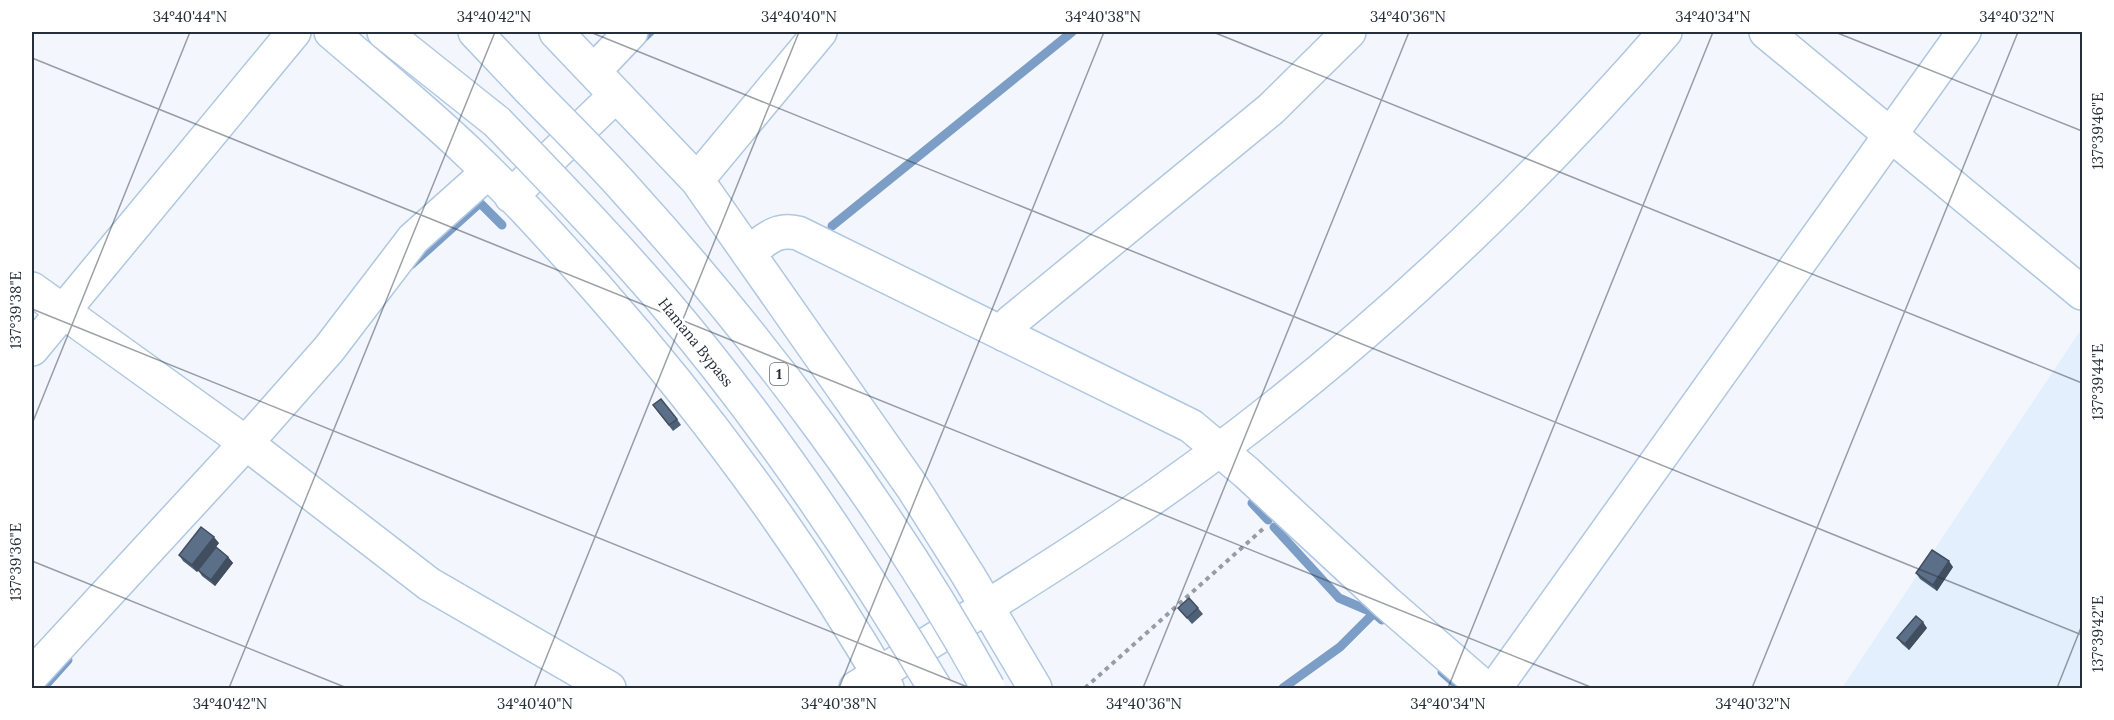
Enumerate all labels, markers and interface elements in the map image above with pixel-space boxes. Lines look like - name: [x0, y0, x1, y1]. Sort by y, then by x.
- text: 34°40'44"N: [153, 7, 227, 26]
- text: 34°40'42"N: [457, 7, 531, 26]
- text: 34°40'40"N: [761, 7, 837, 26]
- text: 34°40'38"N: [1065, 7, 1141, 26]
- text: 34°40'36"N: [1370, 7, 1446, 26]
- text: 34°40'34"N: [1675, 7, 1751, 26]
- text: 34°40'32"N: [1979, 7, 2055, 26]
- text: 137°39'46"E: [2088, 92, 2107, 170]
- text: 137°39'38"E: [6, 271, 25, 349]
- street label: Hamana Bypass: [654, 294, 738, 390]
- text: 137°39'44"E: [2088, 344, 2107, 420]
- road number: 1: [770, 363, 788, 385]
- text: 137°39'36"E: [6, 523, 25, 601]
- text: 137°39'42"E: [2088, 596, 2107, 672]
- text: 34°40'42"N: [193, 694, 267, 713]
- text: 34°40'40"N: [497, 694, 573, 713]
- text: 34°40'38"N: [801, 694, 877, 713]
- text: 34°40'36"N: [1106, 694, 1182, 713]
- text: 34°40'34"N: [1410, 694, 1486, 713]
- text: 34°40'32"N: [1715, 694, 1791, 713]

